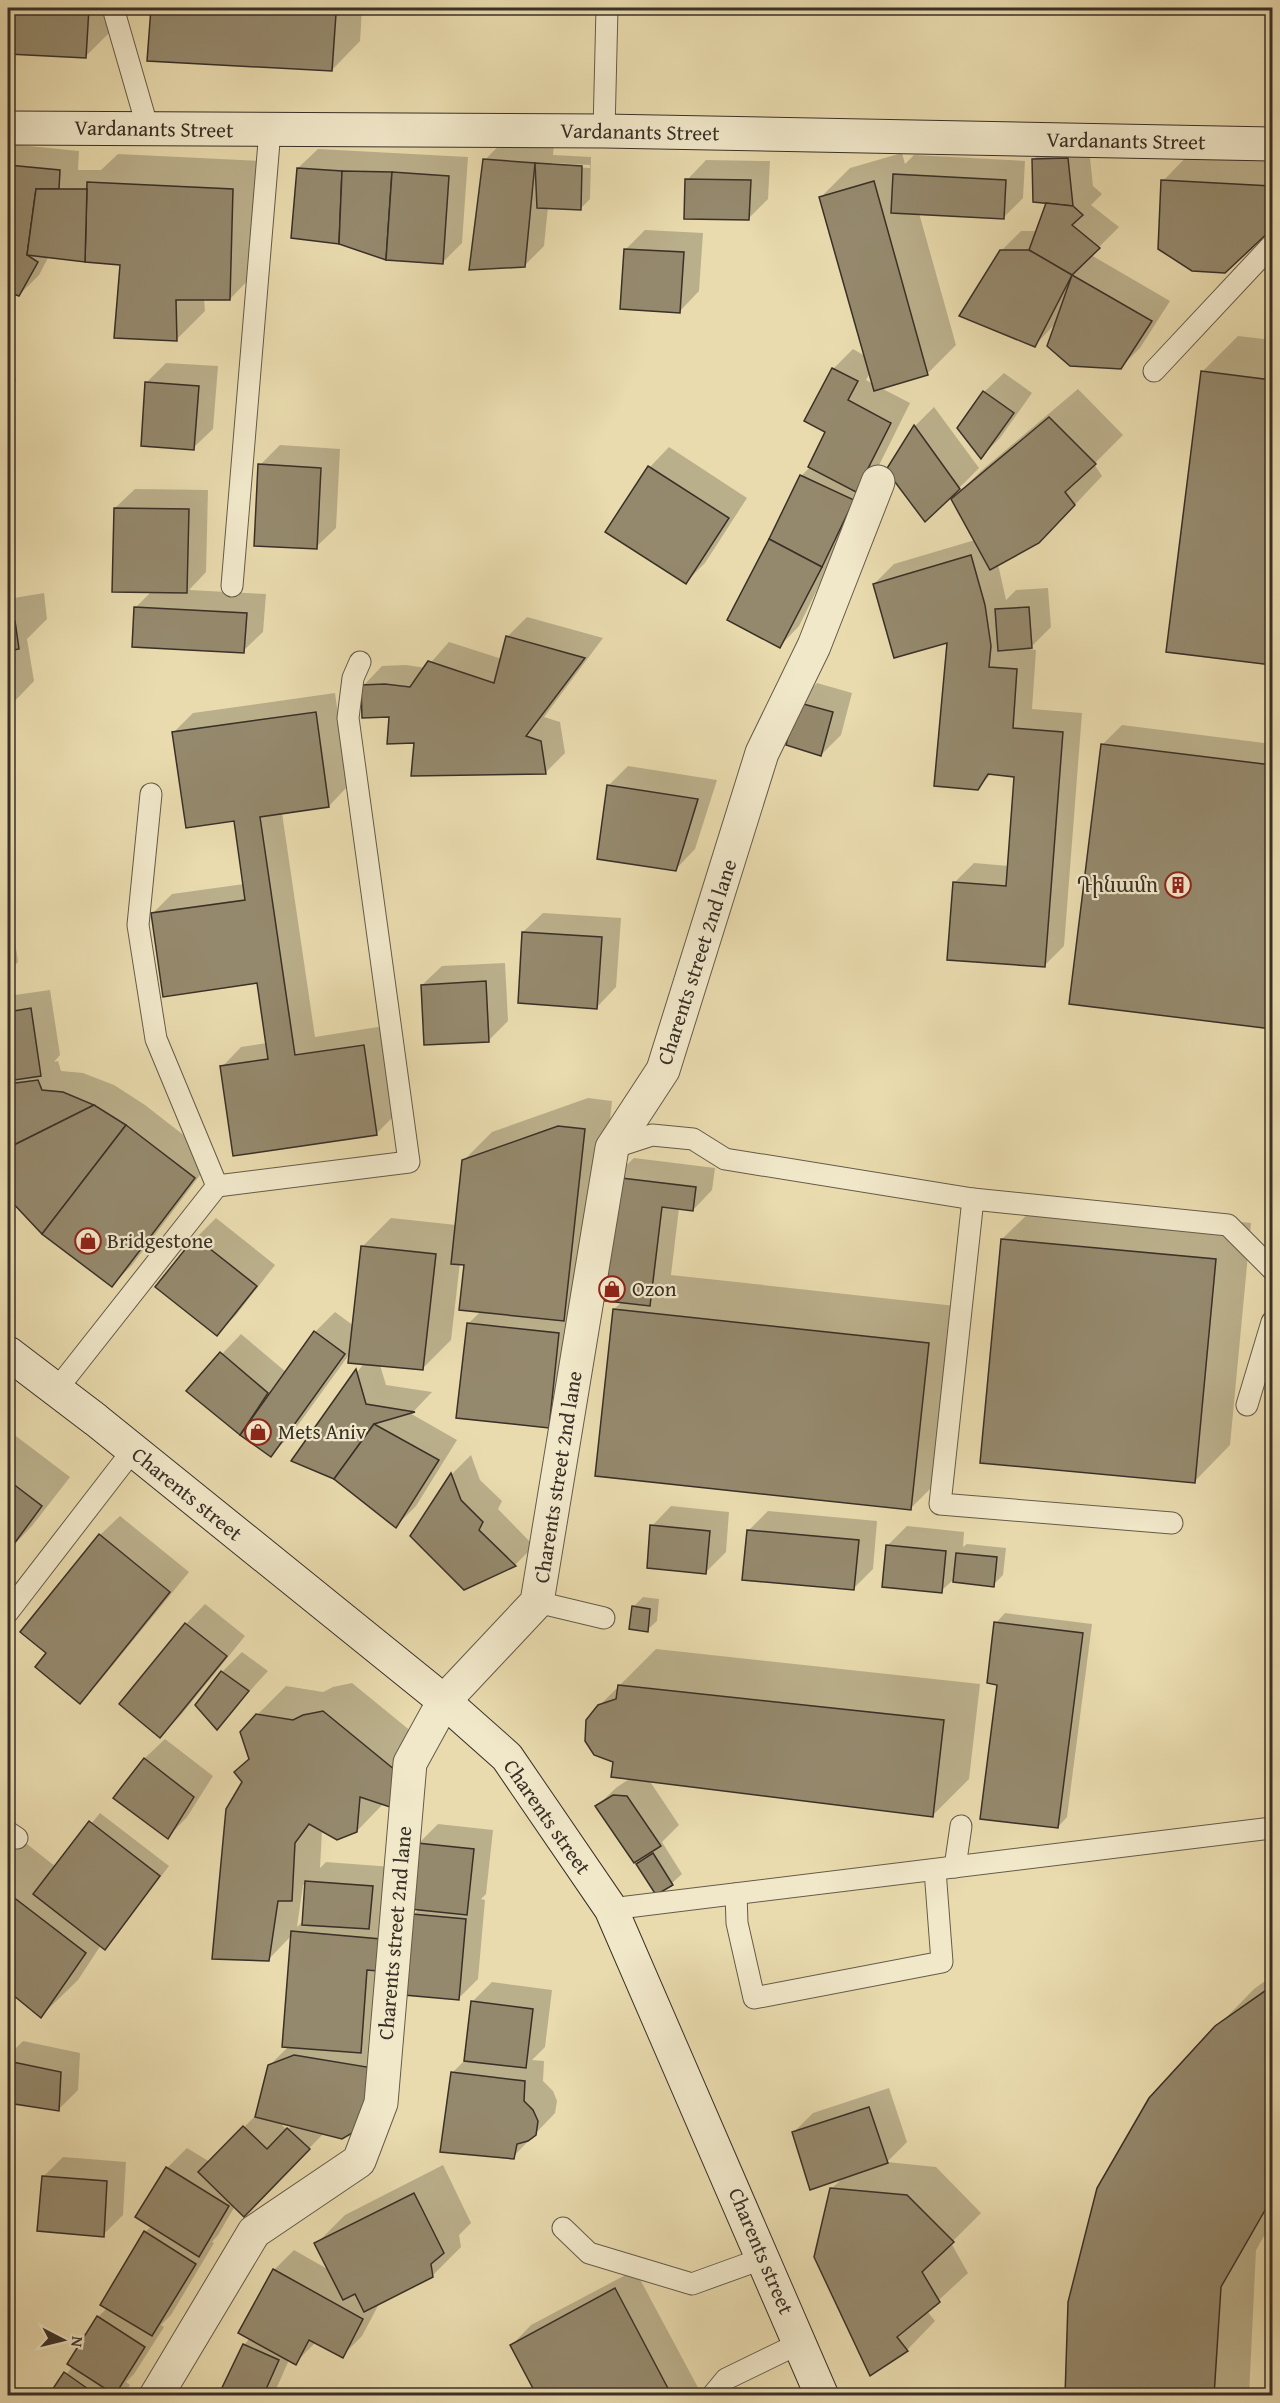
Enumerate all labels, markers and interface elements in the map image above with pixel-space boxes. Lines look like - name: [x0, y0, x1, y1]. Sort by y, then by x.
- street label: Vardanants Street: [74, 112, 234, 145]
- street label: Vardanants Street: [560, 115, 720, 148]
- street label: Vardanants Street: [1046, 124, 1206, 157]
- street label: Charents street 2nd lane: [649, 855, 744, 1069]
- place label: Դինամո: [1076, 869, 1158, 900]
- building icon: Դինամո: [1163, 870, 1193, 900]
- place label: Bridgestone: [107, 1225, 213, 1256]
- shop icon: Bridgestone: [73, 1226, 103, 1256]
- place label: Ozon: [632, 1273, 677, 1304]
- shop icon: Ozon: [597, 1274, 627, 1304]
- street label: Charents street 2nd lane: [525, 1368, 590, 1585]
- place label: Mets Aniv: [278, 1416, 367, 1447]
- shop icon: Mets Aniv: [243, 1417, 273, 1447]
- street label: Charents street: [125, 1439, 250, 1548]
- street label: Charents street: [496, 1753, 599, 1881]
- street label: Charents street 2nd lane: [370, 1825, 419, 2041]
- street label: Charents street: [721, 2183, 802, 2319]
- north arrow: [33, 2310, 93, 2370]
- text: N: [65, 2335, 90, 2349]

